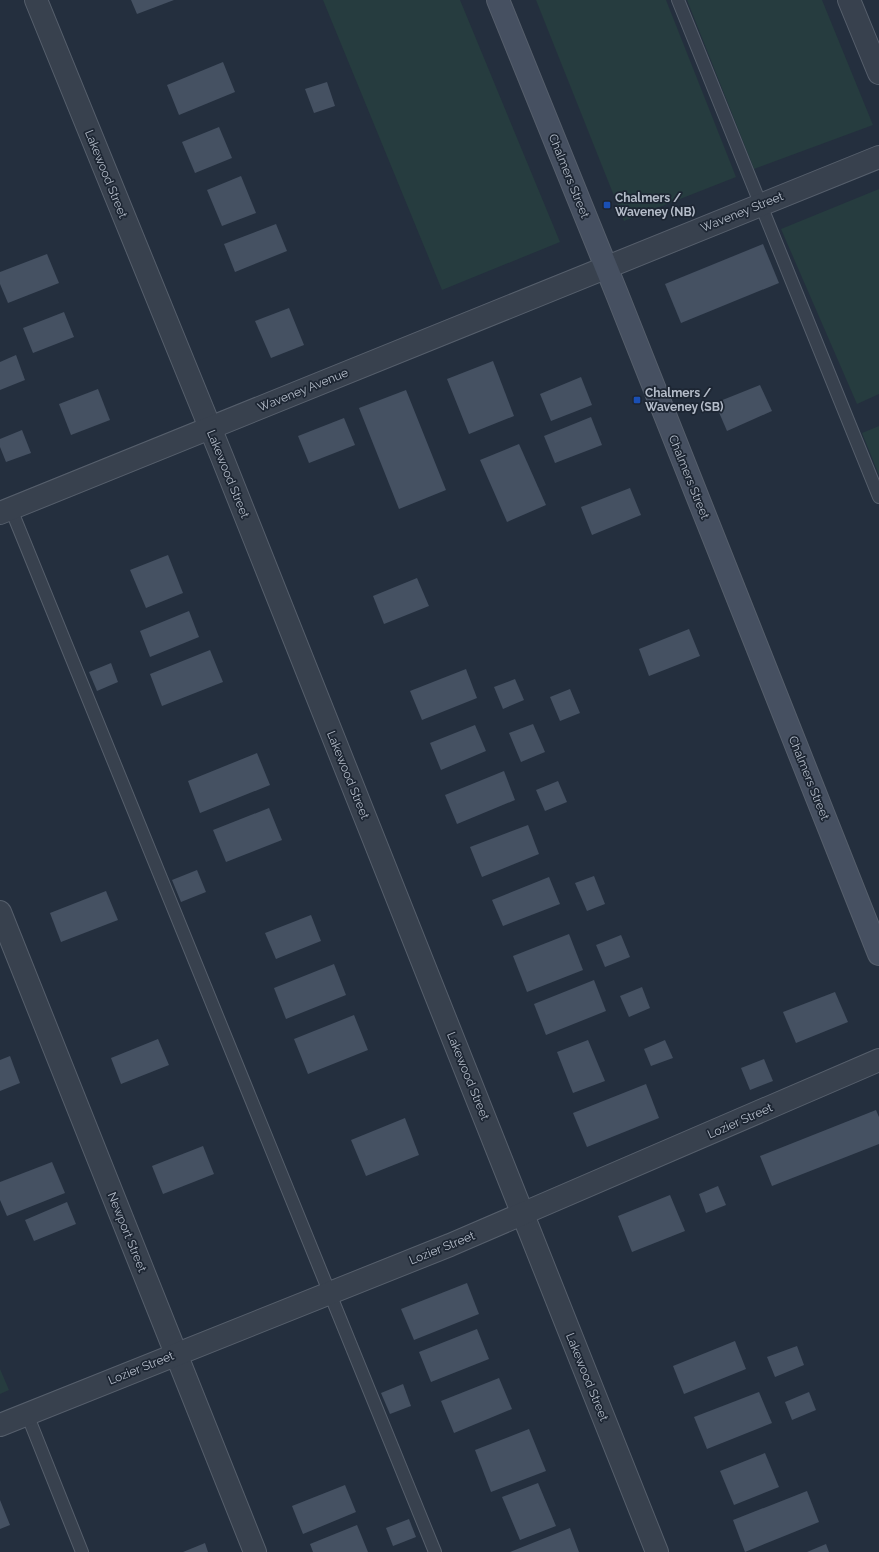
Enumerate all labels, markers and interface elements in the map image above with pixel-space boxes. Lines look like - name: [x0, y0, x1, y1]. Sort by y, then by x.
- street label: Lakewood Street: [82, 128, 130, 220]
- street label: Chalmers Street: [546, 132, 592, 220]
- street label: Waveney Street: [699, 189, 785, 235]
- place label: Chalmers / Waveney (NB): [615, 191, 696, 219]
- marker: Chalmers / Waveney (NB): [602, 200, 612, 210]
- street label: Waveney Avenue: [256, 365, 350, 415]
- place label: Chalmers / Waveney (SB): [645, 386, 724, 414]
- marker: Chalmers / Waveney (SB): [632, 395, 642, 405]
- street label: Lakewood Street: [204, 428, 252, 520]
- street label: Chalmers Street: [666, 433, 712, 521]
- street label: Lakewood Street: [324, 729, 372, 821]
- street label: Chalmers Street: [786, 734, 832, 822]
- street label: Lakewood Street: [444, 1030, 492, 1122]
- street label: Lozier Street: [705, 1100, 775, 1142]
- street label: Newport Street: [105, 1190, 149, 1274]
- street label: Lozier Street: [407, 1228, 477, 1268]
- street label: Lakewood Street: [563, 1331, 611, 1423]
- street label: Lozier Street: [106, 1348, 176, 1388]

